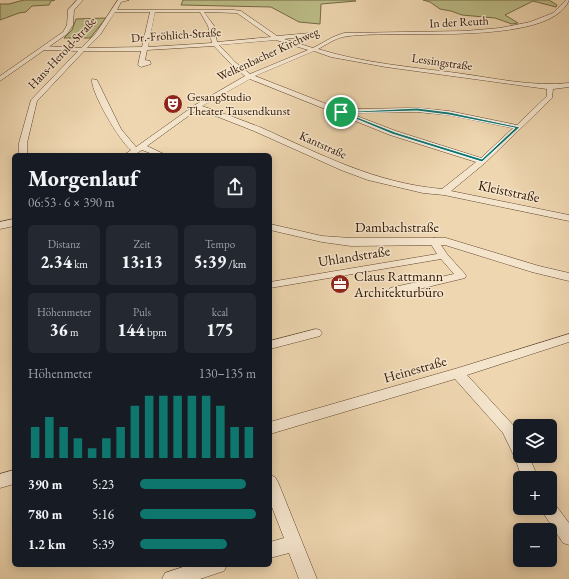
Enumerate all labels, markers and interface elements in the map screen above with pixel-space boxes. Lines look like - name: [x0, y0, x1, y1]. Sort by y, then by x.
- street label: In der Reuth: [429, 12, 489, 32]
- street label: Hans-Herold-Straße: [24, 13, 100, 93]
- street label: Welkenbacher Kirchweg: [215, 23, 322, 85]
- street label: Dr.-Fröhlich-Straße: [130, 24, 222, 46]
- street label: Lessingstraße: [411, 50, 474, 74]
- place label: GesangStudio Theater Tausendkunst: [187, 89, 291, 119]
- theatre icon: GesangStudio Theater Tausendkunst: [162, 93, 184, 115]
- pin: [324, 95, 358, 129]
- icon: arrive: [330, 101, 352, 123]
- street label: Kantstraße: [297, 127, 349, 163]
- text: Morgenlauf: [28, 164, 138, 193]
- button: share: [214, 166, 256, 208]
- street label: Kleiststraße: [477, 176, 542, 206]
- text: 06:53 · 6 × 390 m: [28, 194, 115, 211]
- street label: Dambachstraße: [355, 218, 440, 236]
- text: Distanz: [48, 237, 80, 251]
- text: Zeit: [133, 237, 151, 251]
- text: Tempo: [205, 237, 235, 251]
- street label: Uhlandstraße: [317, 241, 392, 271]
- text: 2.34: [40, 251, 72, 273]
- text: 13:13: [121, 251, 163, 273]
- text: 5:39: [194, 251, 226, 273]
- text: km: [72, 257, 88, 271]
- text: /km: [226, 257, 246, 271]
- place label: Claus Rattmann Architekturbüro: [353, 267, 444, 301]
- office icon: Claus Rattmann Architekturbüro: [329, 273, 351, 295]
- text: Höhenmeter: [37, 305, 91, 319]
- text: Puls: [133, 305, 151, 319]
- text: kcal: [212, 305, 228, 319]
- text: 36: [49, 319, 68, 341]
- text: 144: [117, 319, 145, 341]
- text: 175: [206, 319, 234, 341]
- text: m: [68, 325, 79, 339]
- text: bpm: [145, 325, 167, 339]
- street label: Heinestraße: [381, 351, 449, 387]
- text: Höhenmeter: [28, 365, 92, 382]
- text: 130–135 m: [199, 365, 256, 382]
- map controls: [513, 419, 557, 567]
- button: layers: [513, 419, 557, 463]
- button: +: [513, 471, 557, 515]
- text: 390 m: [28, 476, 62, 493]
- text: 5:23: [92, 476, 114, 493]
- text: 780 m: [28, 506, 62, 523]
- text: 5:16: [92, 506, 114, 523]
- button: −: [513, 523, 557, 567]
- text: 1.2 km: [28, 536, 66, 553]
- text: 5:39: [92, 536, 114, 553]

